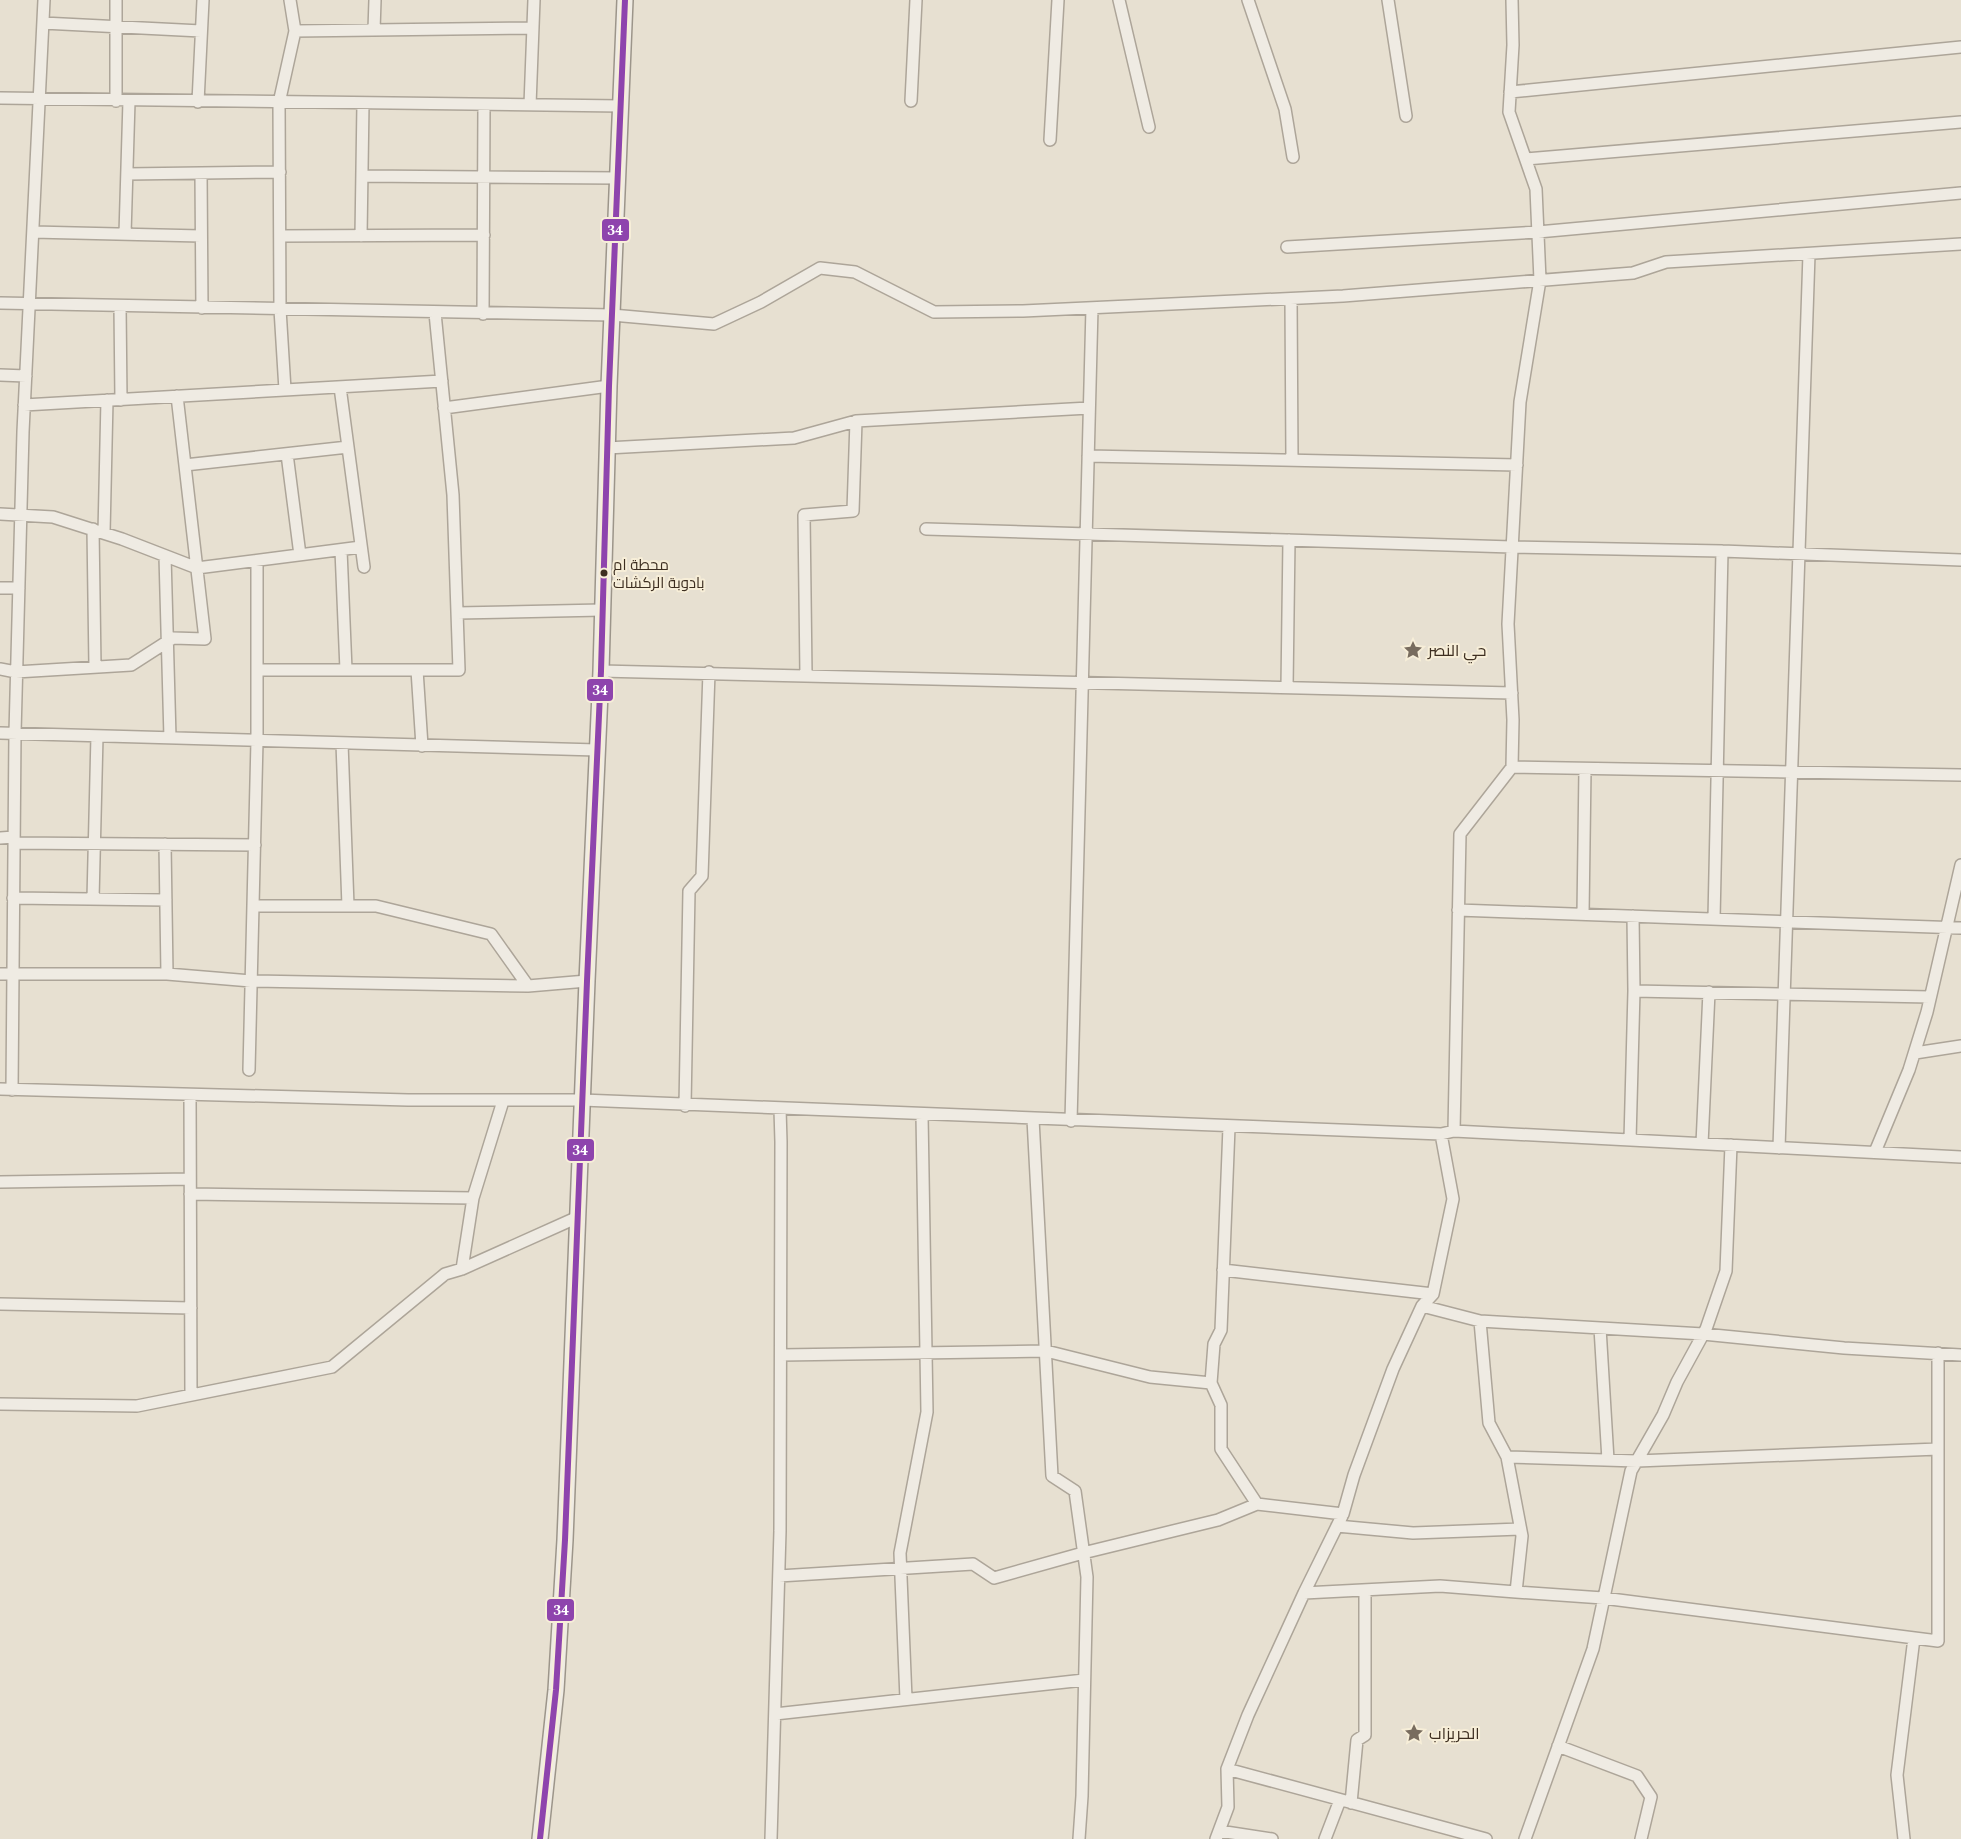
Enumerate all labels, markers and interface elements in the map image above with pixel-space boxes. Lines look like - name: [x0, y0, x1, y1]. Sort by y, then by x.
- line badge: 34: [601, 218, 630, 242]
- text: 34: [607, 220, 623, 241]
- place label: محطة ام بادوبة الركشات: [613, 554, 705, 595]
- marker: محطة ام بادوبة الركشات: [599, 568, 609, 578]
- place icon: حي النصر: [1402, 639, 1424, 661]
- place label: حي النصر: [1427, 639, 1486, 664]
- line badge: 34: [586, 678, 614, 702]
- text: 34: [592, 680, 608, 701]
- line badge: 34: [566, 1138, 595, 1162]
- text: 34: [572, 1140, 588, 1161]
- line badge: 34: [546, 1598, 575, 1622]
- text: 34: [553, 1600, 569, 1621]
- place icon: الحريزاب: [1403, 1722, 1425, 1744]
- place label: الحريزاب: [1429, 1722, 1479, 1746]

